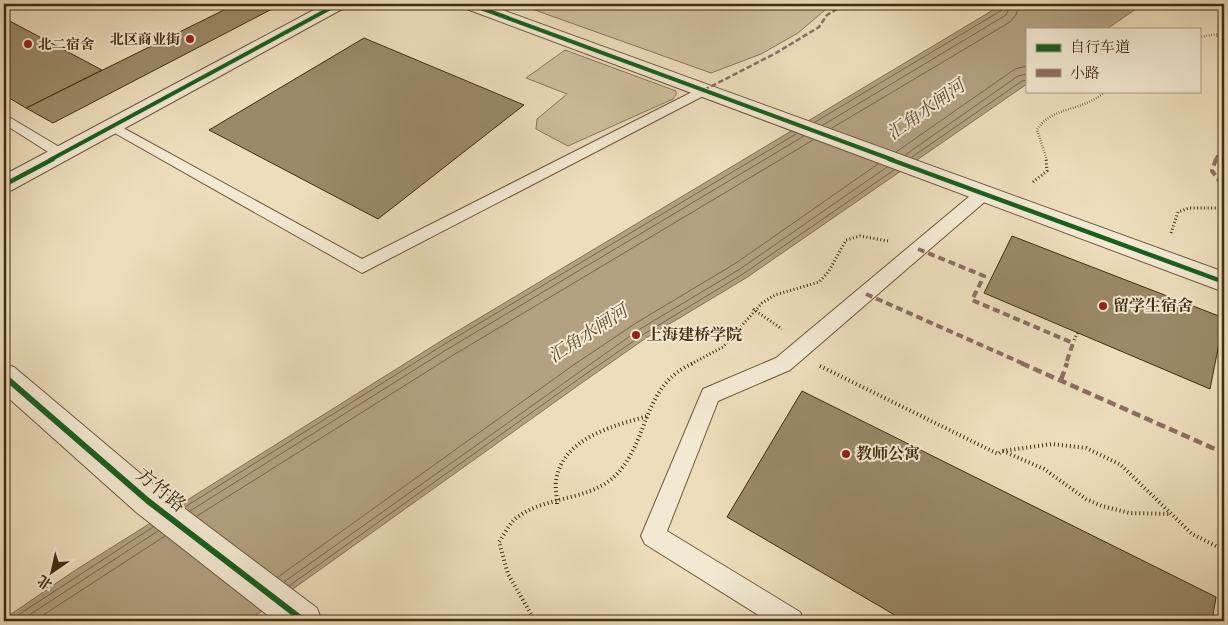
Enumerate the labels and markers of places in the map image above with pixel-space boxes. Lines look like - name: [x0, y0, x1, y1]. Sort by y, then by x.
- place label: 北区商业街: [110, 31, 180, 48]
- marker: 北区商业街: [184, 33, 196, 45]
- place label: 北二宿舍: [38, 36, 95, 53]
- marker: 北二宿舍: [22, 38, 34, 50]
- place label: 留学生宿舍: [1113, 296, 1193, 316]
- marker: 留学生宿舍: [1097, 300, 1109, 312]
- place label: 上海建桥学院: [646, 325, 742, 345]
- marker: 上海建桥学院: [630, 329, 642, 341]
- place label: 教师公寓: [856, 444, 920, 464]
- marker: 教师公寓: [840, 448, 852, 460]

